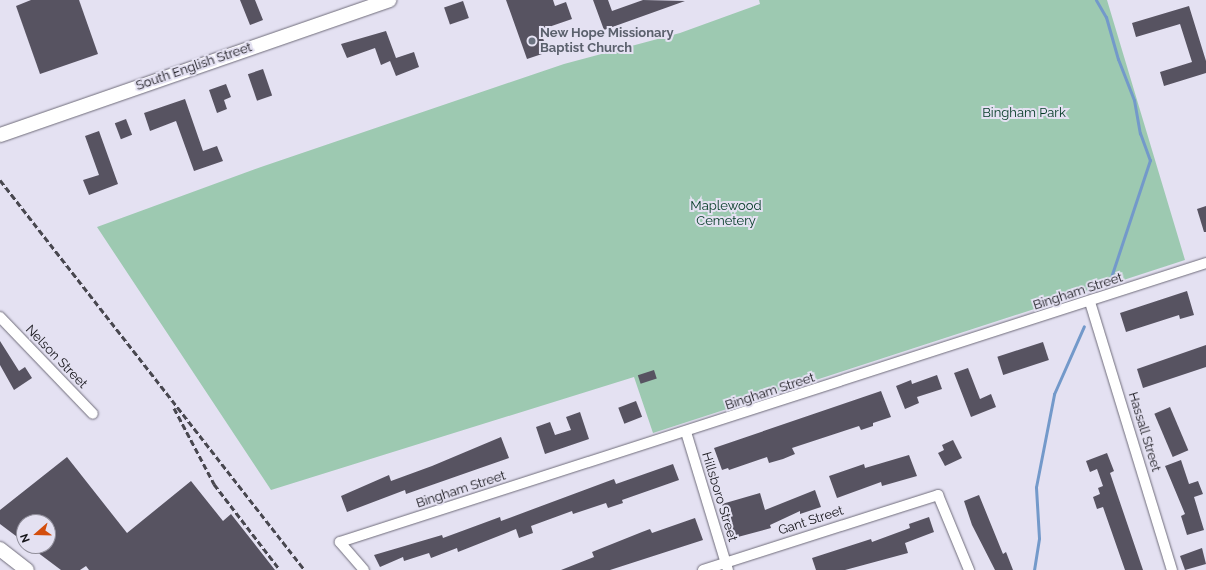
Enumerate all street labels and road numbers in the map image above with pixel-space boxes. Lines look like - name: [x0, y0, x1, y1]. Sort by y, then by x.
- street label: South English Street: [134, 40, 254, 94]
- street label: Bingham Street: [1031, 270, 1125, 314]
- street label: Nelson Street: [22, 322, 90, 392]
- street label: Bingham Street: [723, 370, 817, 414]
- street label: Hassall Street: [1124, 390, 1164, 474]
- street label: Hillsboro Street: [698, 450, 740, 544]
- street label: Bingham Street: [414, 468, 508, 512]
- street label: Gant Street: [776, 503, 846, 539]

